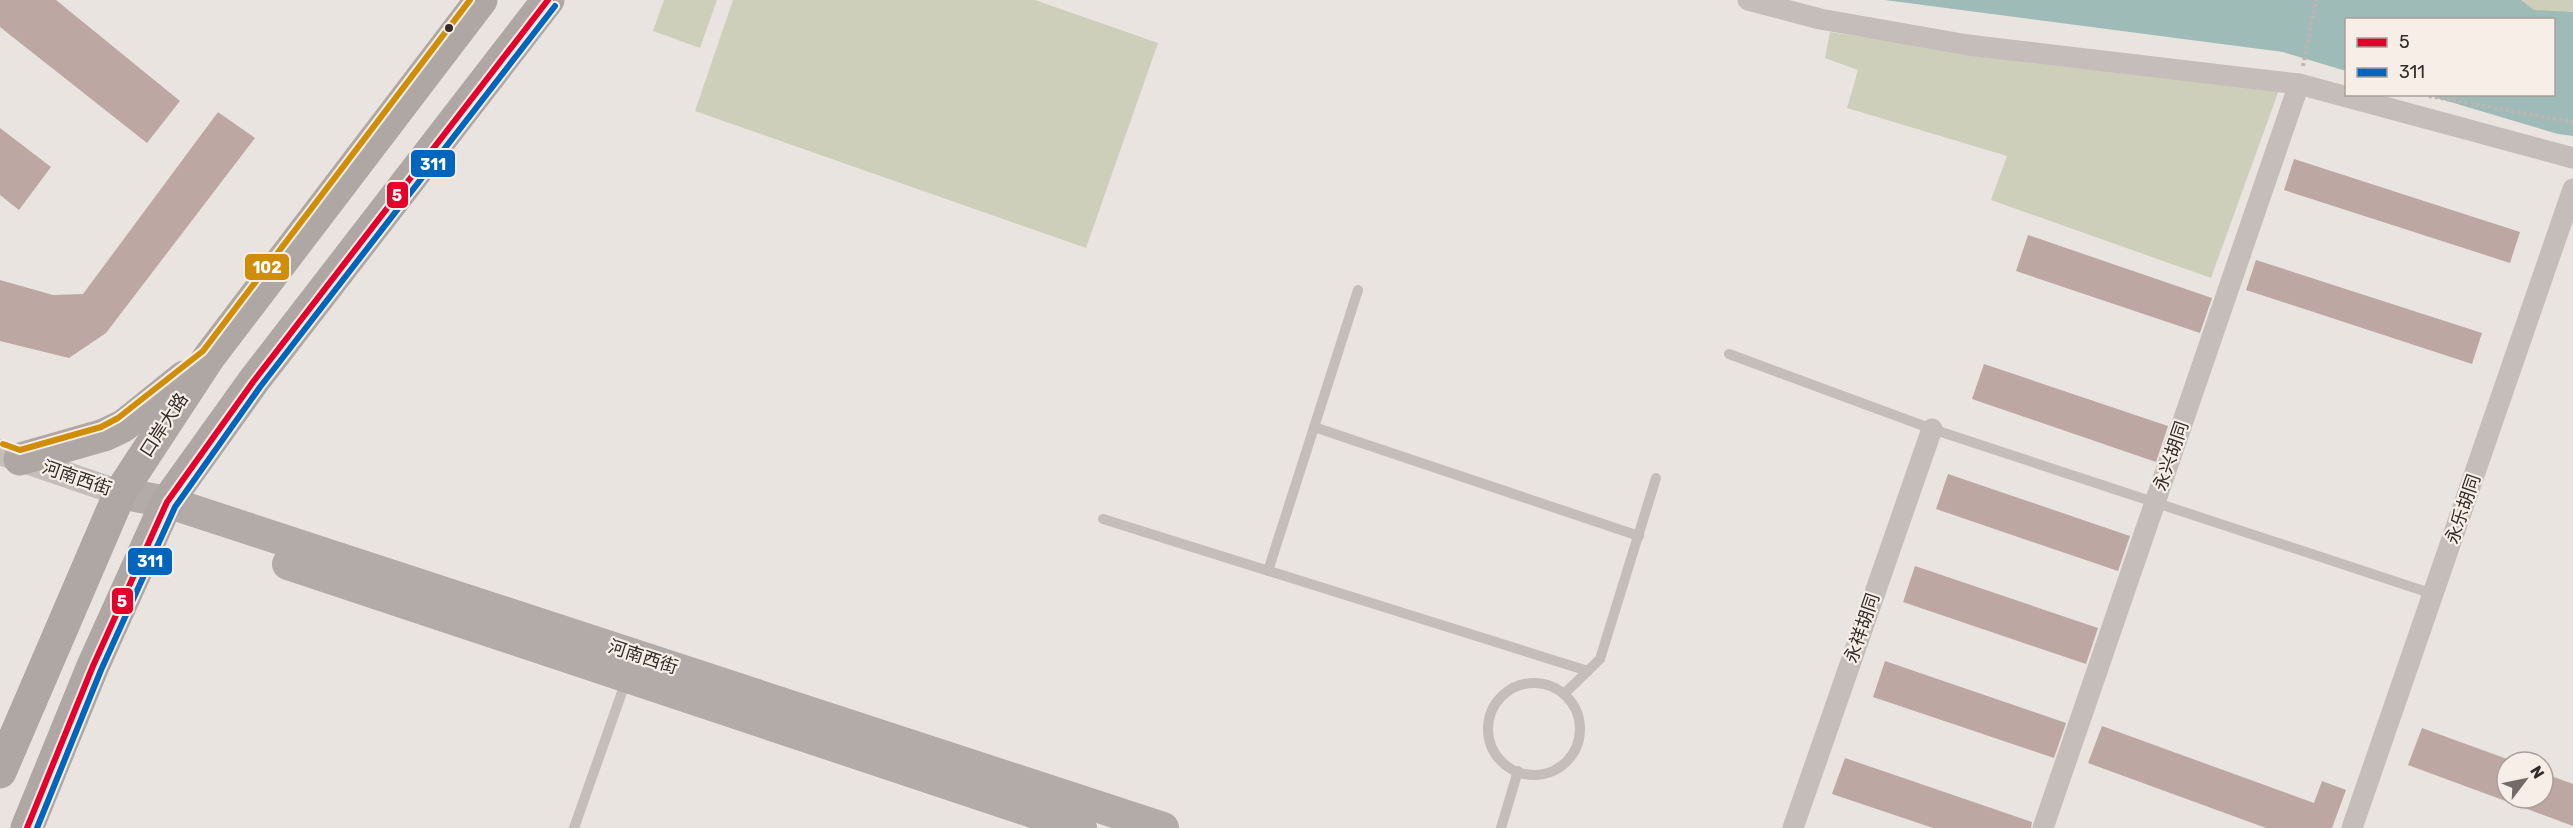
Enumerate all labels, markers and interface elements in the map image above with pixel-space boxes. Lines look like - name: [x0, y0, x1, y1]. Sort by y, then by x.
- legend: [2345, 18, 2555, 96]
- unlabelled marker: [443, 22, 455, 34]
- text: 5: [2399, 31, 2410, 53]
- text: 311: [2399, 61, 2425, 83]
- line badge: 311: [410, 149, 456, 178]
- text: 311: [420, 155, 446, 174]
- line badge: 5: [386, 181, 409, 209]
- text: 5: [392, 186, 402, 205]
- line badge: 102: [244, 253, 290, 281]
- text: 102: [252, 258, 282, 277]
- street label: 口岸大路: [135, 389, 193, 461]
- street label: 永兴胡同: [2149, 418, 2193, 494]
- street label: 河南西街: [39, 456, 115, 500]
- street label: 永乐胡同: [2441, 471, 2485, 547]
- line badge: 311: [127, 547, 173, 576]
- text: 311: [137, 552, 163, 571]
- line badge: 5: [111, 587, 134, 615]
- street label: 永祥胡同: [1840, 590, 1884, 666]
- text: 5: [117, 592, 127, 611]
- street label: 河南西街: [605, 635, 681, 679]
- north arrow: [2495, 750, 2555, 810]
- text: N: [2526, 762, 2548, 782]

